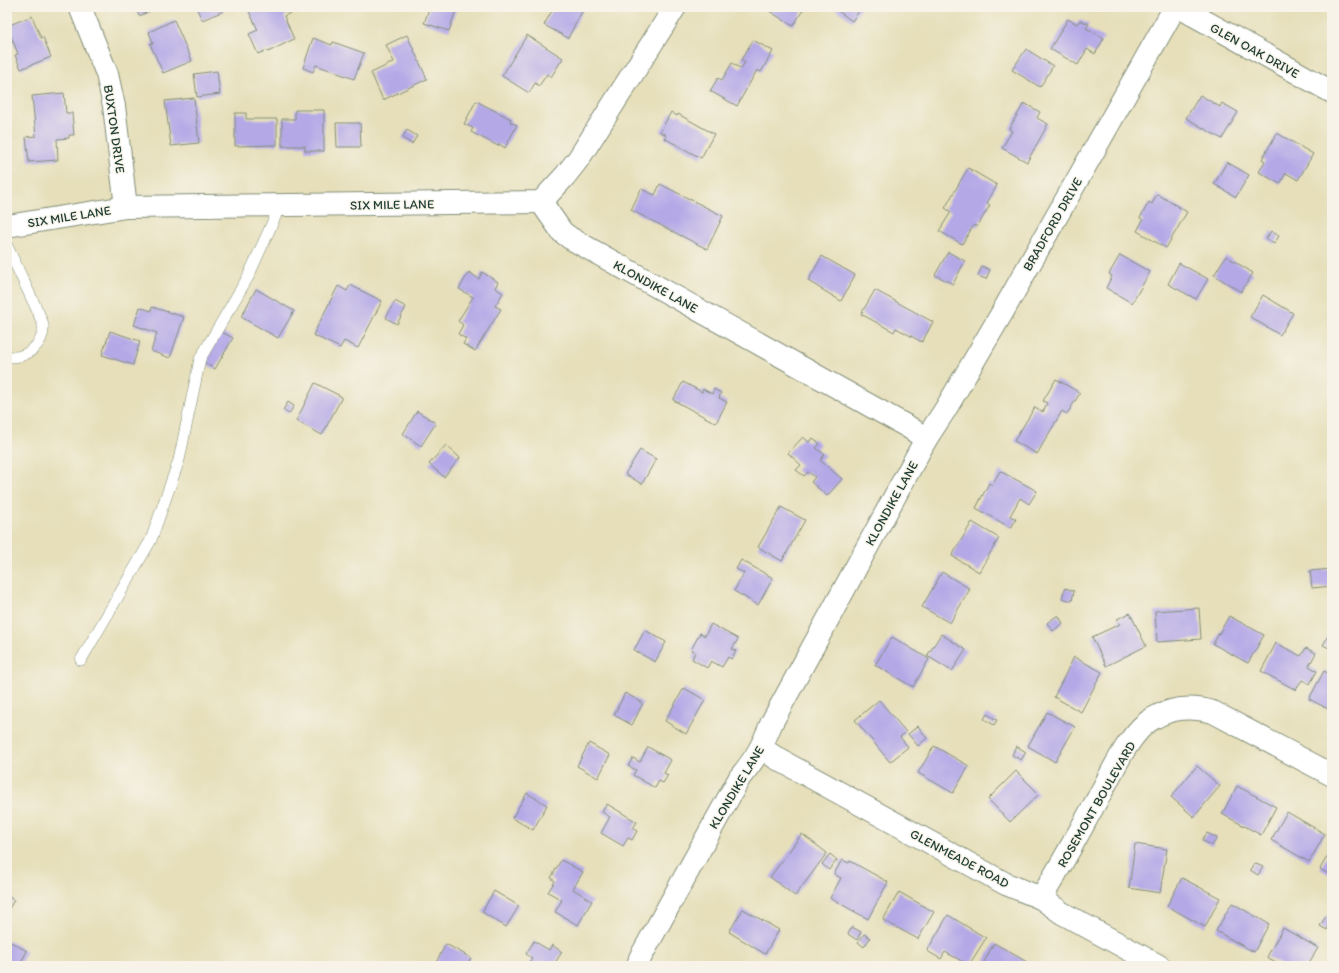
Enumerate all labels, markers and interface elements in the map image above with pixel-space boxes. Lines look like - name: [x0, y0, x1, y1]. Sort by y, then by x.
- street label: GLEN OAK DRIVE: [1208, 20, 1302, 81]
- street label: BUXTON DRIVE: [101, 84, 128, 174]
- street label: BRADFORD DRIVE: [1020, 175, 1085, 274]
- street label: SIX MILE LANE: [350, 196, 434, 213]
- street label: SIX MILE LANE: [26, 203, 112, 230]
- street label: KLONDIKE LANE: [611, 257, 701, 316]
- street label: KLONDIKE LANE: [862, 458, 921, 548]
- street label: ROSEMONT BOULEVARD: [1054, 738, 1139, 870]
- street label: KLONDIKE LANE: [706, 743, 767, 832]
- street label: GLENMEADE ROAD: [908, 826, 1012, 891]

